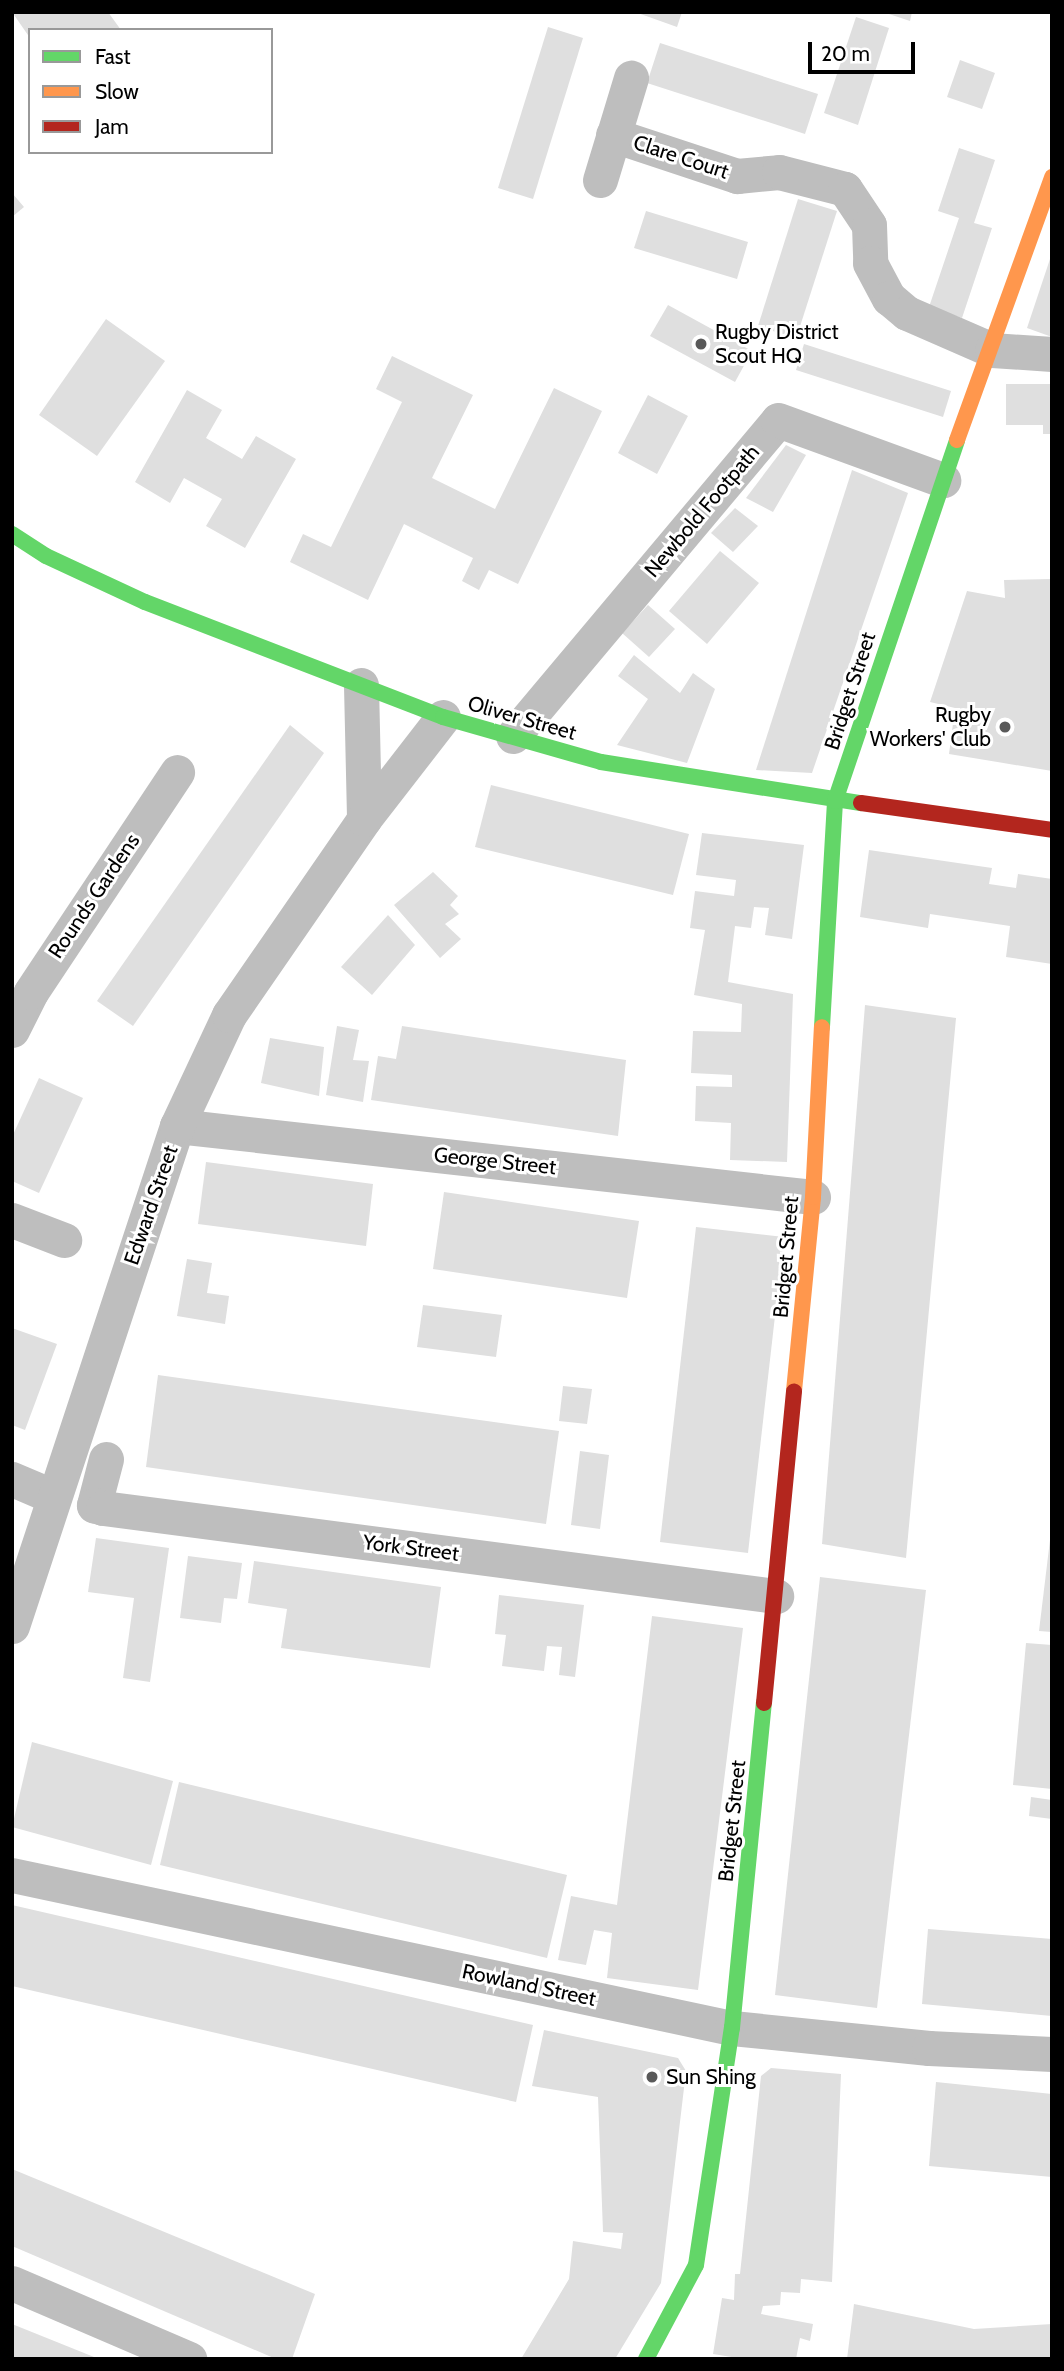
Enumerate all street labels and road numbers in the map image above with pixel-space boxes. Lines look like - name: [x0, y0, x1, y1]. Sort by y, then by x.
- street label: Clare Court: [630, 130, 732, 184]
- street label: Newbold Footpath: [639, 440, 765, 582]
- street label: Bridget Street: [819, 629, 881, 753]
- street label: Oliver Street: [465, 690, 579, 746]
- street label: Rounds Gardens: [43, 829, 145, 963]
- street label: Edward Street: [119, 1142, 183, 1268]
- street label: George Street: [433, 1142, 557, 1180]
- street label: Bridget Street: [768, 1195, 804, 1319]
- street label: York Street: [362, 1530, 460, 1566]
- street label: Bridget Street: [713, 1759, 751, 1883]
- street label: Rowland Street: [460, 1959, 598, 2011]

